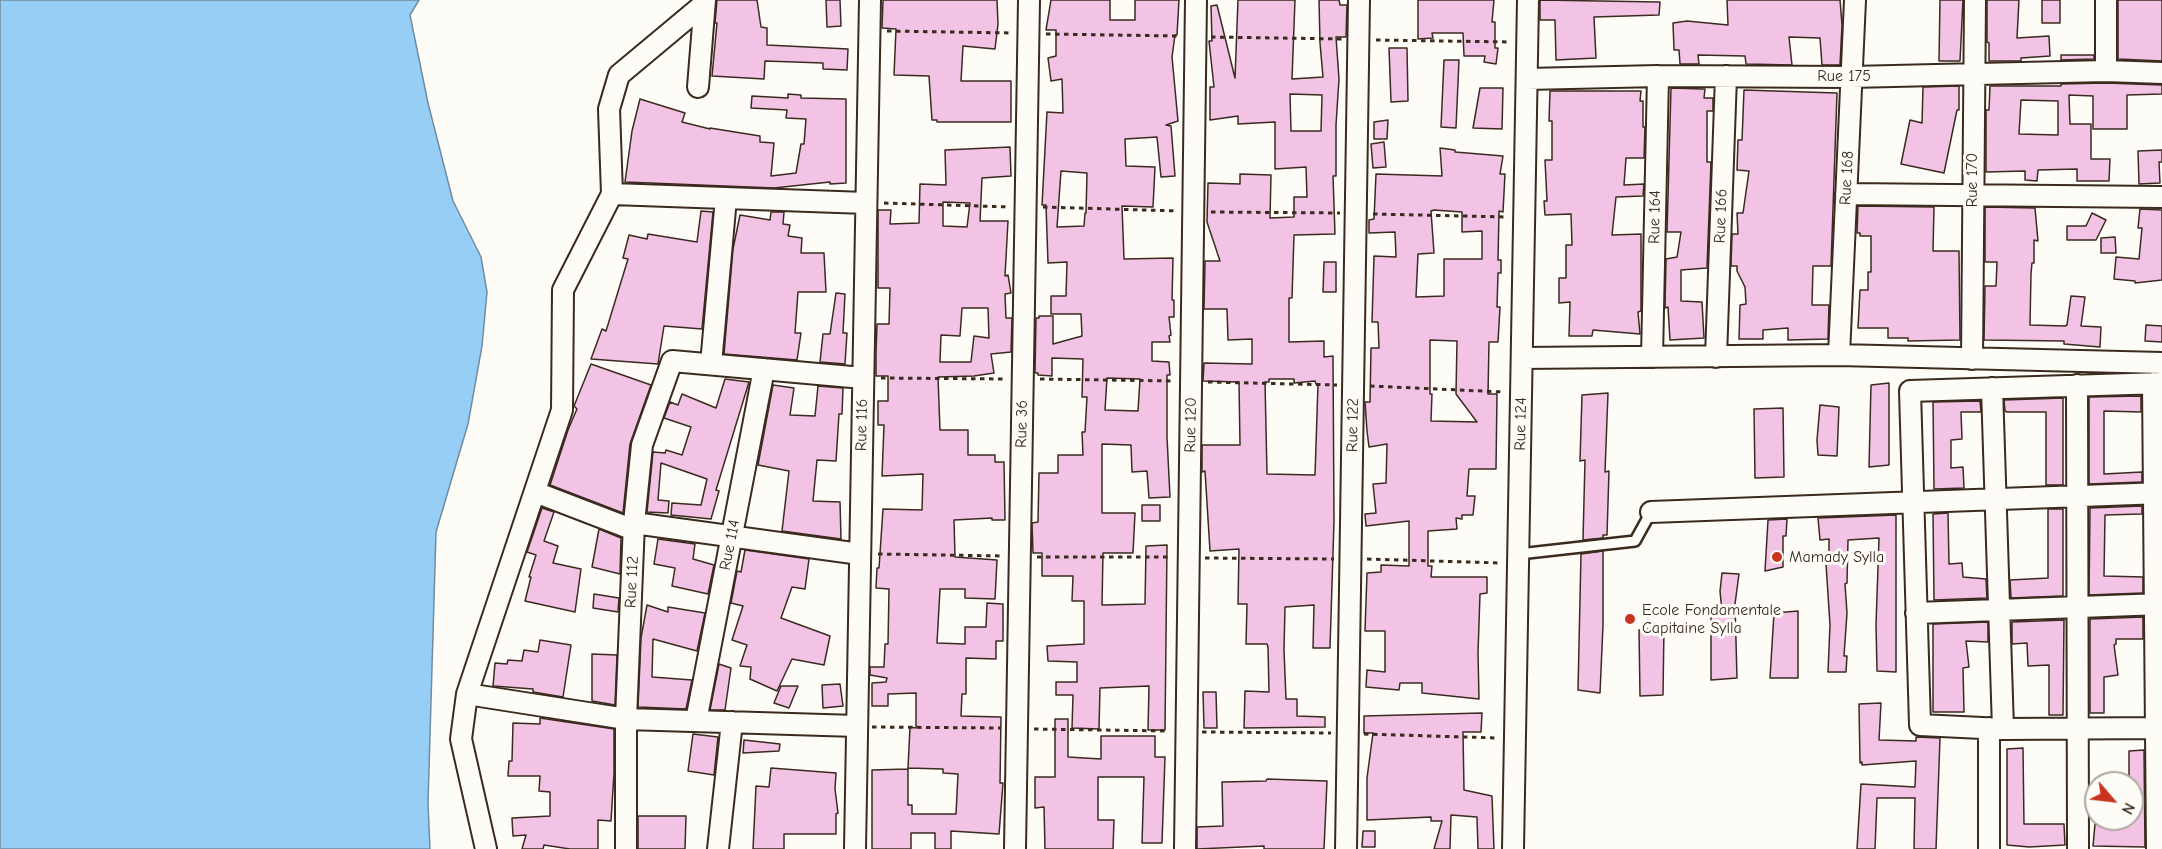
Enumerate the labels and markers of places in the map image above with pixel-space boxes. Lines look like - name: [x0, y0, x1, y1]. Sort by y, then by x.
- place label: Mamady Sylla: [1789, 547, 1884, 567]
- marker: Mamady Sylla: [1770, 550, 1784, 564]
- place label: Ecole Fondamentale Capitaine Sylla: [1642, 600, 1781, 638]
- marker: Ecole Fondamentale Capitaine Sylla: [1623, 612, 1637, 626]

